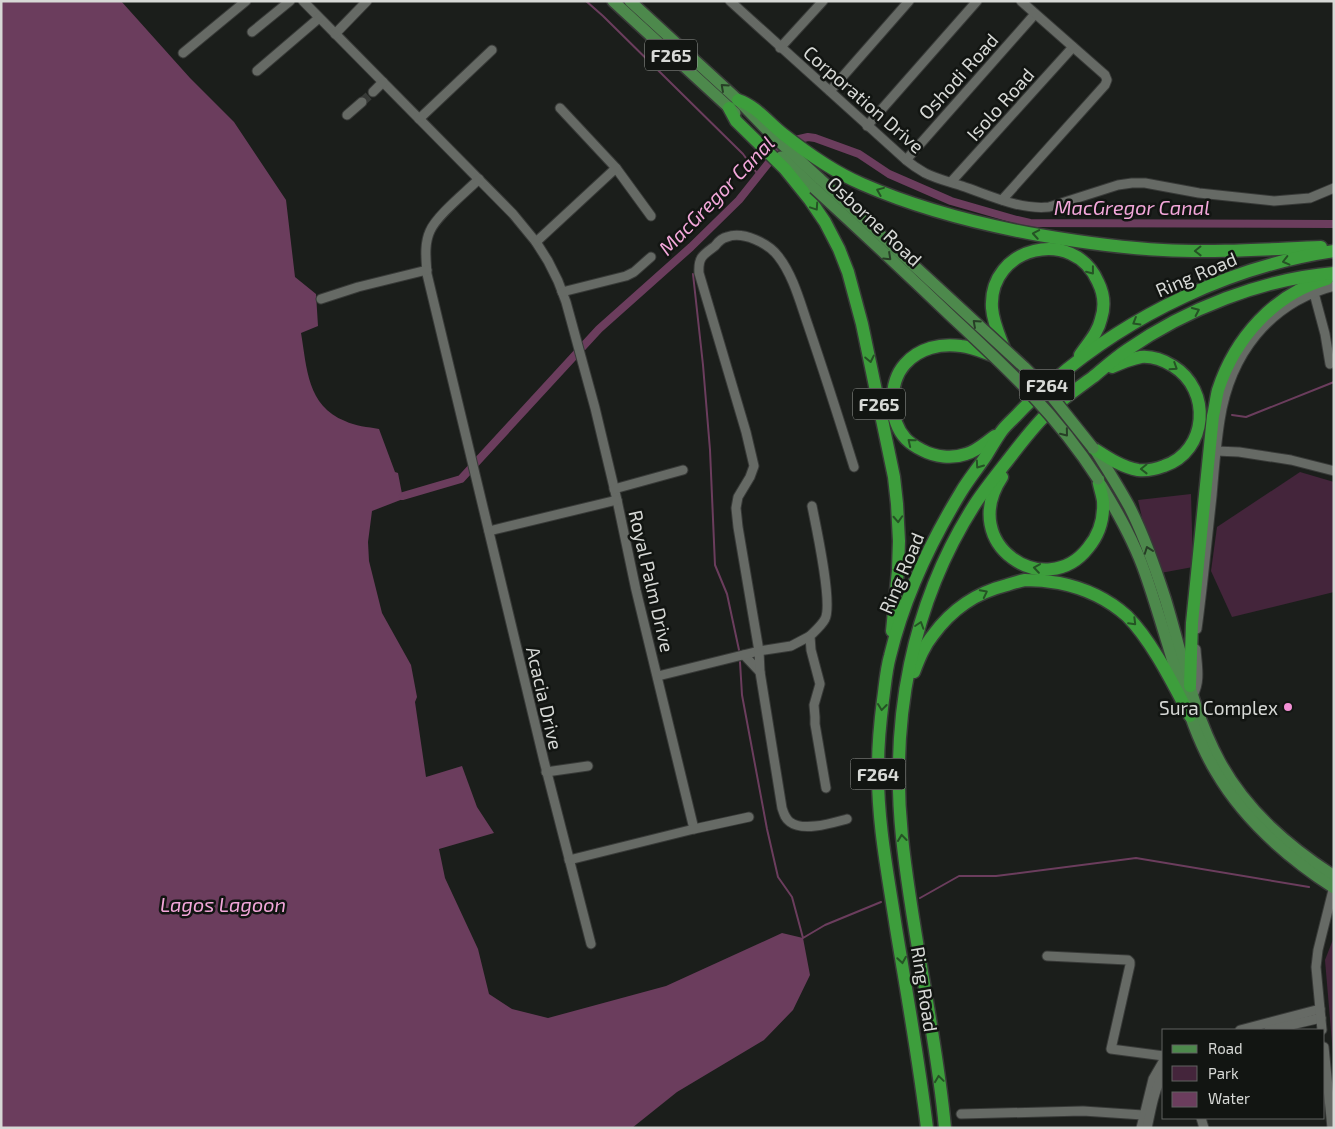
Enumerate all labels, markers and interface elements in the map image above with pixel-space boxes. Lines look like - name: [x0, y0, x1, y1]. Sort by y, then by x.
- street label: Oshodi Road: [913, 28, 1003, 124]
- road number: F265: [645, 40, 697, 70]
- street label: Corporation Drive: [799, 40, 929, 158]
- street label: Isolo Road: [961, 63, 1039, 145]
- one-way arrow: [721, 84, 730, 93]
- water label: MacGregor Canal: [653, 131, 779, 259]
- street label: Osborne Road: [823, 171, 927, 271]
- one-way arrow: [876, 187, 885, 198]
- water label: MacGregor Canal: [1054, 195, 1210, 219]
- one-way arrow: [809, 202, 818, 211]
- one-way arrow: [1032, 230, 1041, 240]
- one-way arrow: [1193, 246, 1201, 256]
- street label: Ring Road: [1152, 247, 1240, 301]
- one-way arrow: [883, 251, 892, 260]
- one-way arrow: [1282, 255, 1291, 266]
- one-way arrow: [1085, 265, 1094, 275]
- one-way arrow: [1191, 307, 1200, 318]
- one-way arrow: [1132, 315, 1141, 325]
- one-way arrow: [973, 320, 982, 329]
- one-way arrow: [864, 355, 874, 363]
- one-way arrow: [1168, 361, 1178, 370]
- road number: F264: [1020, 370, 1074, 400]
- road number: F265: [853, 388, 905, 419]
- one-way arrow: [1060, 427, 1068, 436]
- one-way arrow: [908, 440, 917, 448]
- one-way arrow: [976, 460, 985, 469]
- one-way arrow: [1140, 464, 1148, 474]
- street label: Royal Palm Drive: [624, 508, 680, 654]
- one-way arrow: [893, 515, 904, 523]
- street label: Ring Road: [874, 529, 928, 617]
- one-way arrow: [1144, 546, 1154, 554]
- one-way arrow: [1032, 563, 1041, 573]
- one-way arrow: [978, 589, 987, 599]
- one-way arrow: [1127, 617, 1136, 626]
- one-way arrow: [914, 621, 924, 630]
- street label: Acacia Drive: [522, 644, 568, 752]
- place label: Sura Complex: [1159, 696, 1278, 719]
- marker: Sura Complex: [1282, 701, 1294, 713]
- one-way arrow: [877, 703, 888, 711]
- road number: F264: [850, 759, 906, 790]
- one-way arrow: [897, 834, 908, 842]
- water label: Lagos Lagoon: [160, 892, 286, 916]
- street label: Ring Road: [907, 945, 943, 1033]
- one-way arrow: [896, 956, 906, 964]
- legend: [1162, 1029, 1325, 1119]
- text: Road: [1208, 1039, 1243, 1057]
- text: Park: [1208, 1064, 1239, 1082]
- one-way arrow: [934, 1075, 944, 1084]
- text: Water: [1208, 1089, 1250, 1107]

